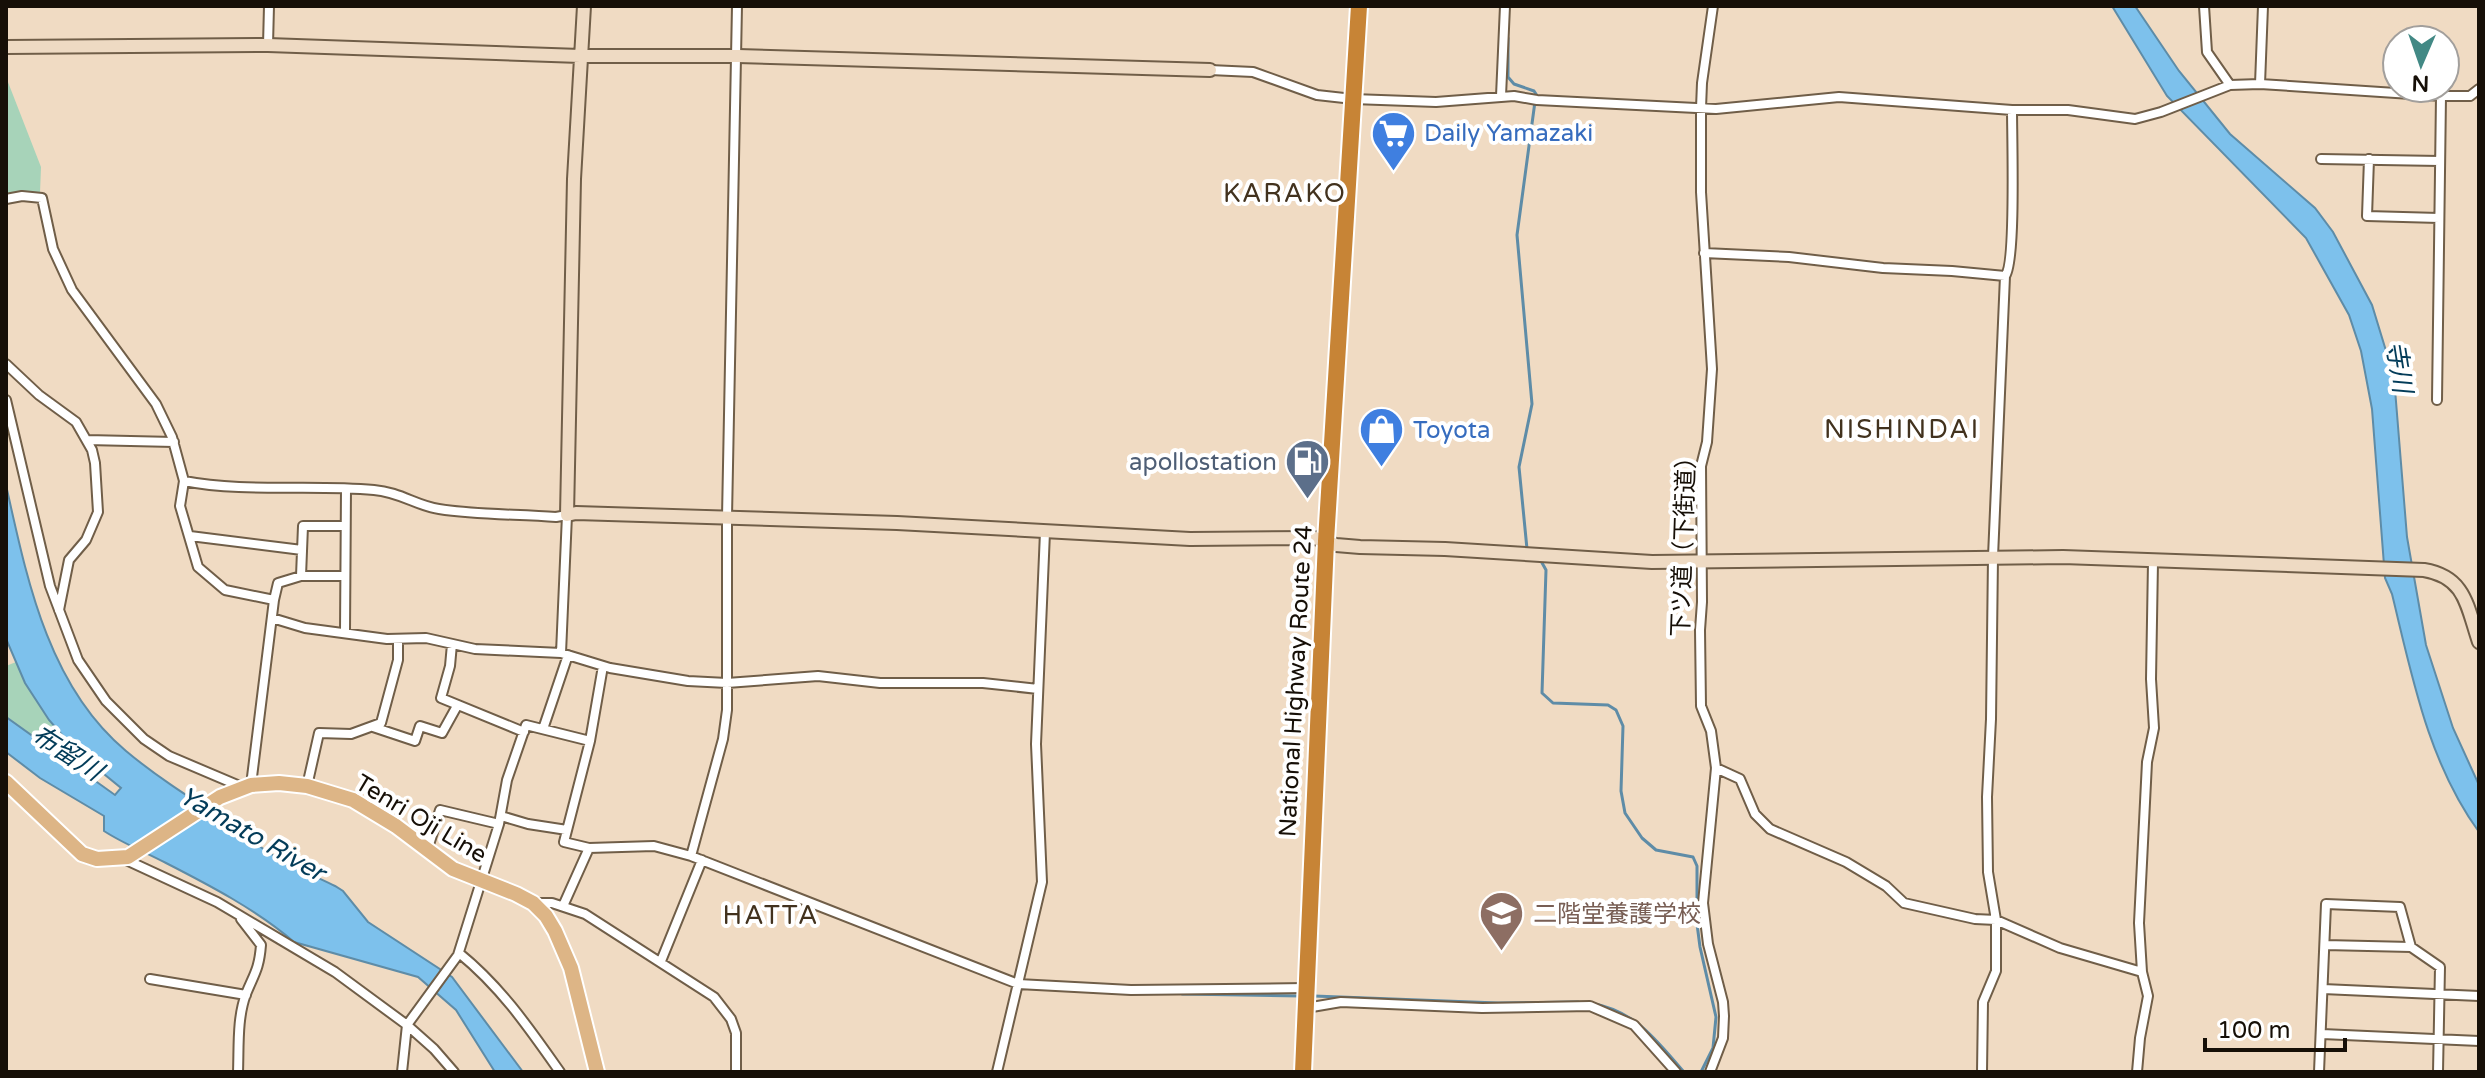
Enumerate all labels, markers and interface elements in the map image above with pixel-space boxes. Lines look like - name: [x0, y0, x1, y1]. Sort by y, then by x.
- north arrow: [2381, 24, 2461, 104]
- text: N: [2411, 70, 2430, 96]
- supermarket icon: Daily Yamazaki: [1369, 109, 1417, 172]
- place label: Daily Yamazaki: [1424, 119, 1593, 148]
- district label: KARAKO: [1223, 178, 1347, 209]
- water label: 寺川: [2380, 339, 2419, 398]
- shop icon: Toyota: [1358, 406, 1406, 469]
- district label: NISHINDAI: [1824, 414, 1980, 445]
- place label: Toyota: [1413, 416, 1490, 445]
- fuel station icon: apollostation: [1284, 438, 1332, 501]
- street label: 下ツ道（下街道）: [1666, 445, 1702, 637]
- place label: apollostation: [1129, 448, 1277, 477]
- street label: National Highway Route 24: [1273, 524, 1319, 838]
- water label: 布留川: [26, 719, 111, 789]
- street label: Tenri Oji Line: [350, 768, 492, 870]
- water label: Yamato River: [174, 780, 333, 890]
- school or university icon: 二階堂養護学校: [1478, 890, 1526, 953]
- district label: HATTA: [723, 900, 819, 931]
- place label: 二階堂養護学校: [1533, 900, 1701, 929]
- scale bar: [2205, 1002, 2345, 1052]
- text: 100 m: [2217, 1016, 2291, 1045]

